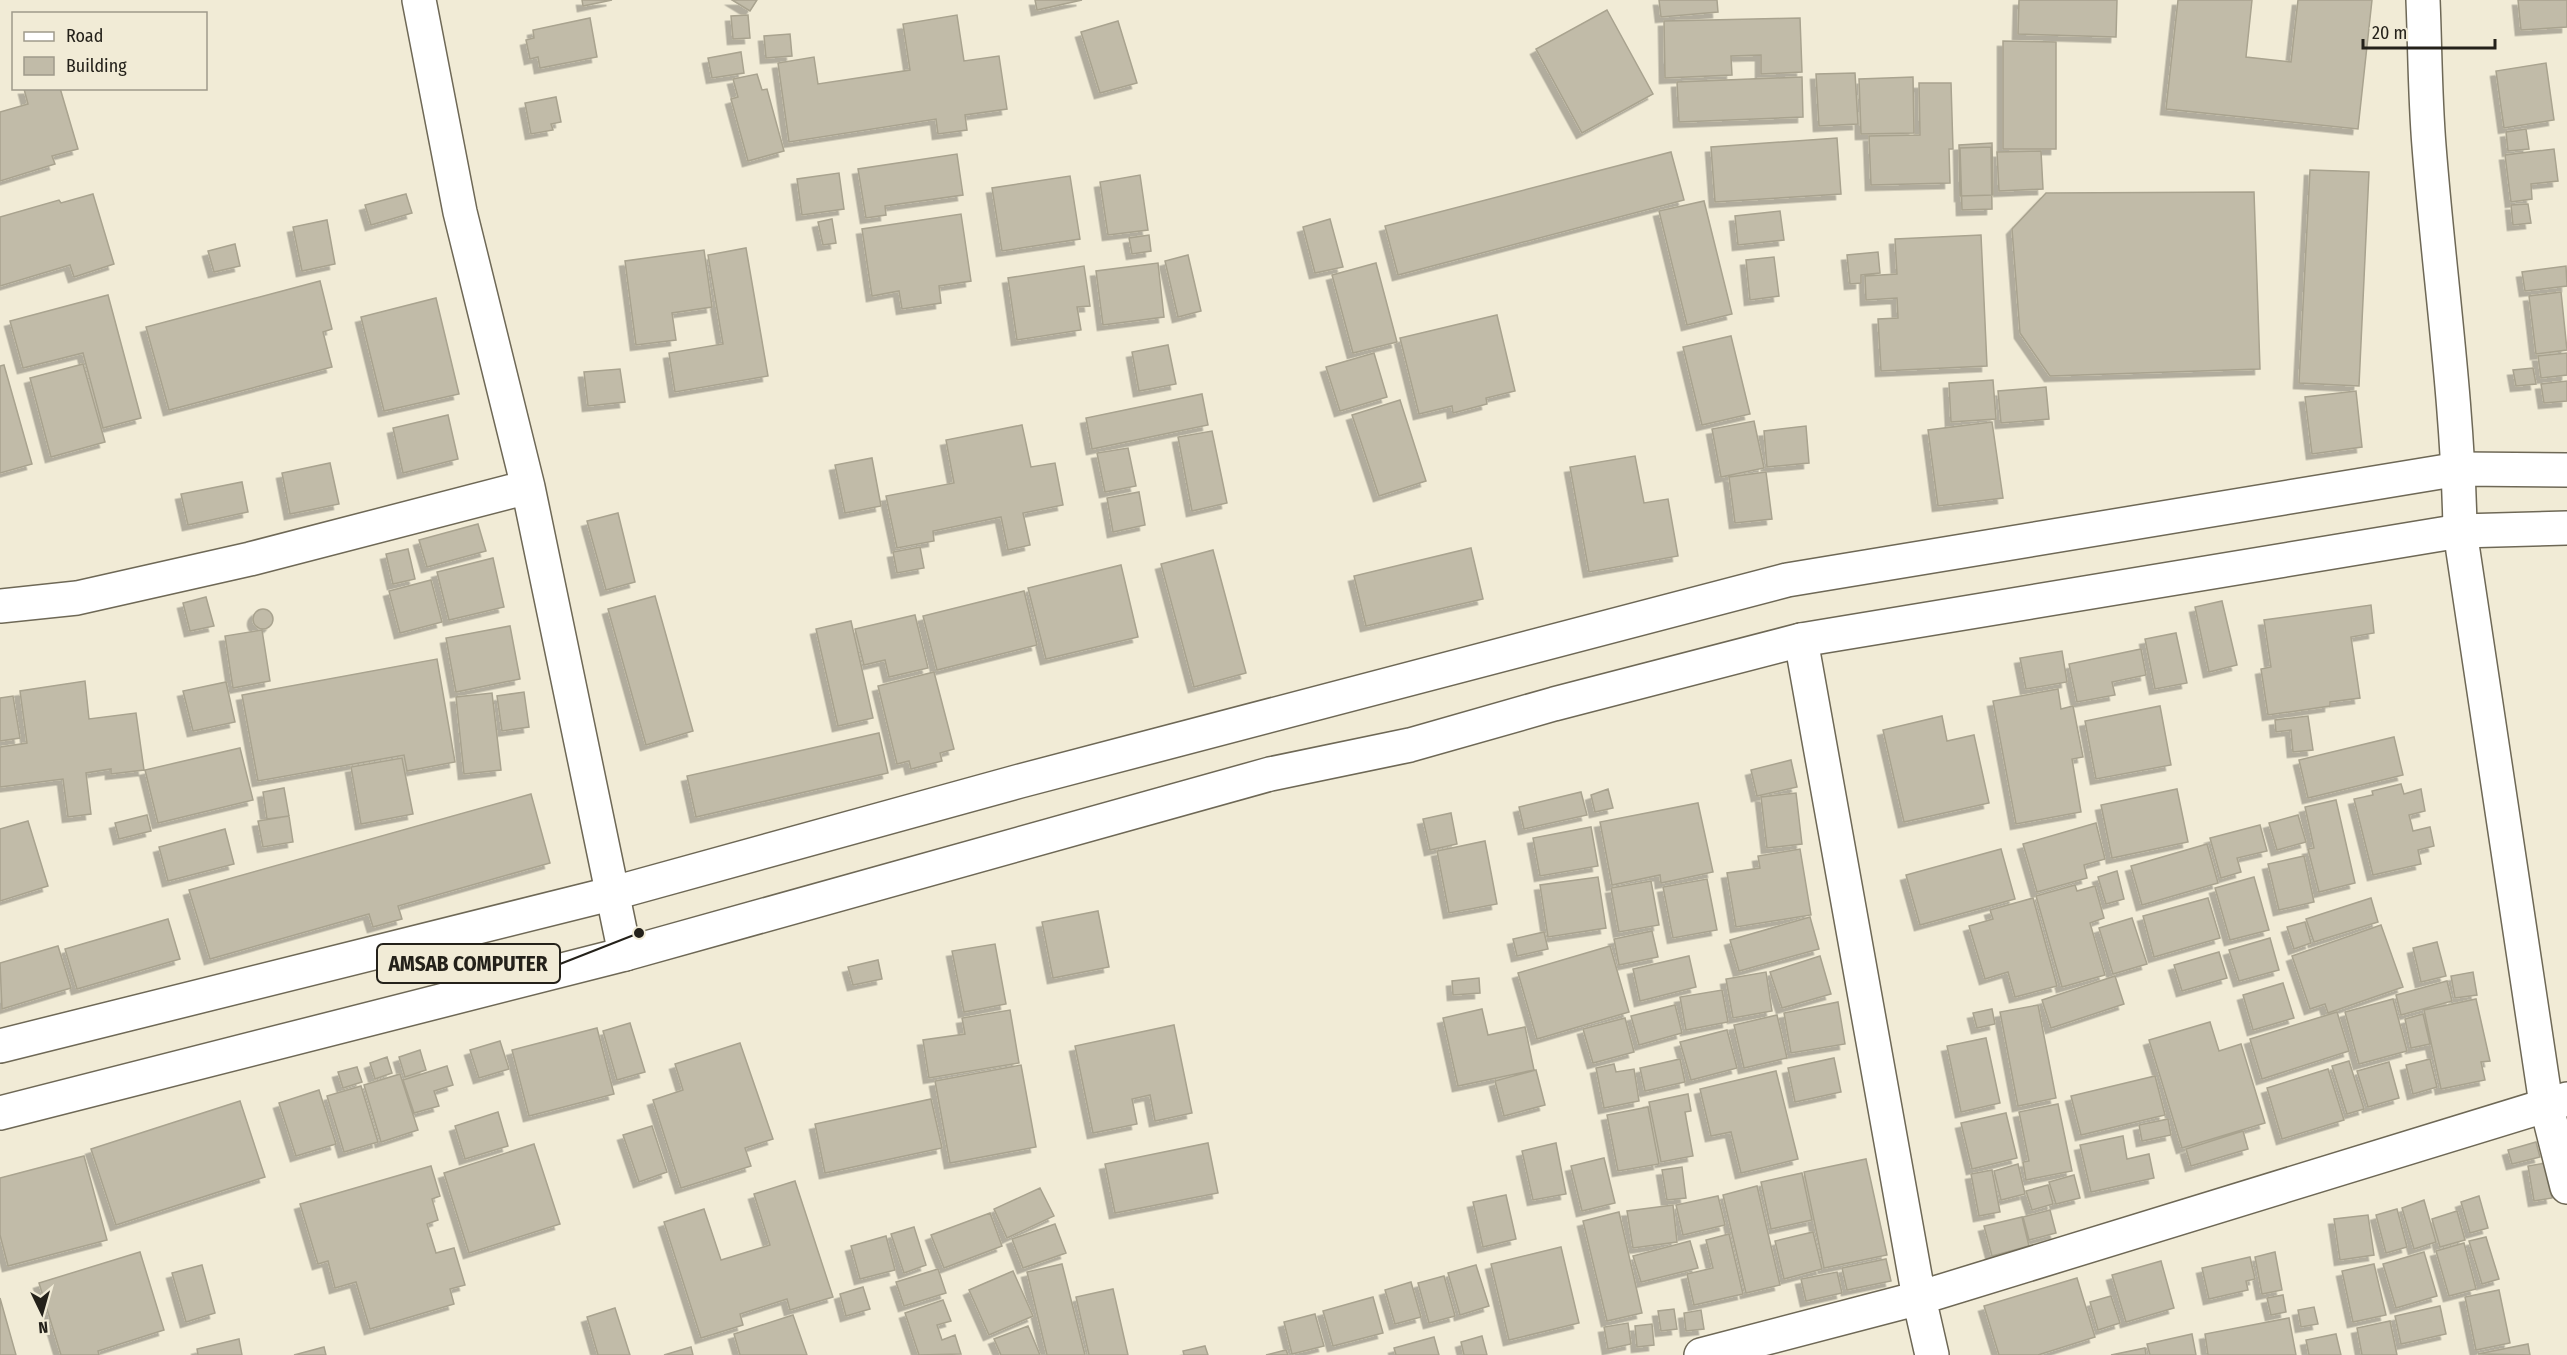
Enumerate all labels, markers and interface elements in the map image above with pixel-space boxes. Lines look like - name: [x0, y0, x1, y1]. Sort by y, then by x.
- legend: [12, 12, 207, 90]
- scale bar: [2363, 12, 2495, 50]
- text: 20 m: [2372, 22, 2407, 44]
- text: Road: [66, 25, 103, 47]
- text: Building: [66, 55, 127, 77]
- callout: AMSAB COMPUTER: [377, 944, 560, 983]
- text: AMSAB COMPUTER: [387, 951, 548, 977]
- north arrow: [12, 1283, 72, 1343]
- text: N: [38, 1318, 49, 1337]

